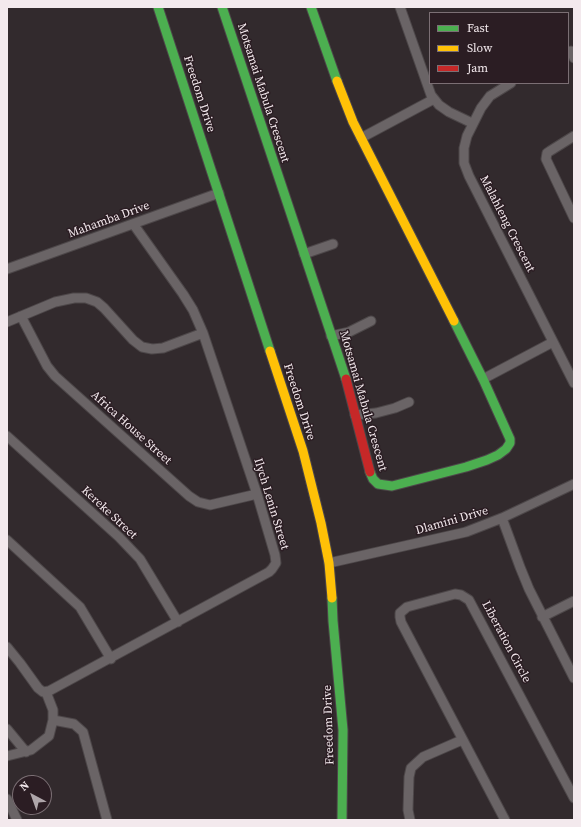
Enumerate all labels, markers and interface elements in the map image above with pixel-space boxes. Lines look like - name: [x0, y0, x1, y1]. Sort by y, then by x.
- legend: [429, 12, 569, 84]
- text: Fast: [467, 20, 489, 36]
- street label: Motsamai Mabula Crescent: [234, 22, 292, 164]
- text: Slow: [467, 40, 492, 56]
- street label: Freedom Drive: [180, 54, 218, 134]
- text: Jam: [467, 60, 488, 76]
- street label: Malahleng Crescent: [476, 173, 538, 275]
- street label: Mahamba Drive: [66, 199, 152, 241]
- street label: Motsamai Mabula Crescent: [336, 329, 390, 473]
- street label: Freedom Drive: [280, 362, 318, 442]
- street label: Africa House Street: [88, 388, 174, 468]
- street label: Ilych Lenin Street: [250, 457, 292, 551]
- street label: Kereke Street: [78, 483, 140, 543]
- street label: Dlamini Drive: [414, 504, 490, 538]
- street label: Liberation Circle: [478, 599, 534, 685]
- street label: Freedom Drive: [320, 685, 338, 765]
- north arrow: [12, 775, 52, 815]
- text: N: [17, 778, 32, 795]

